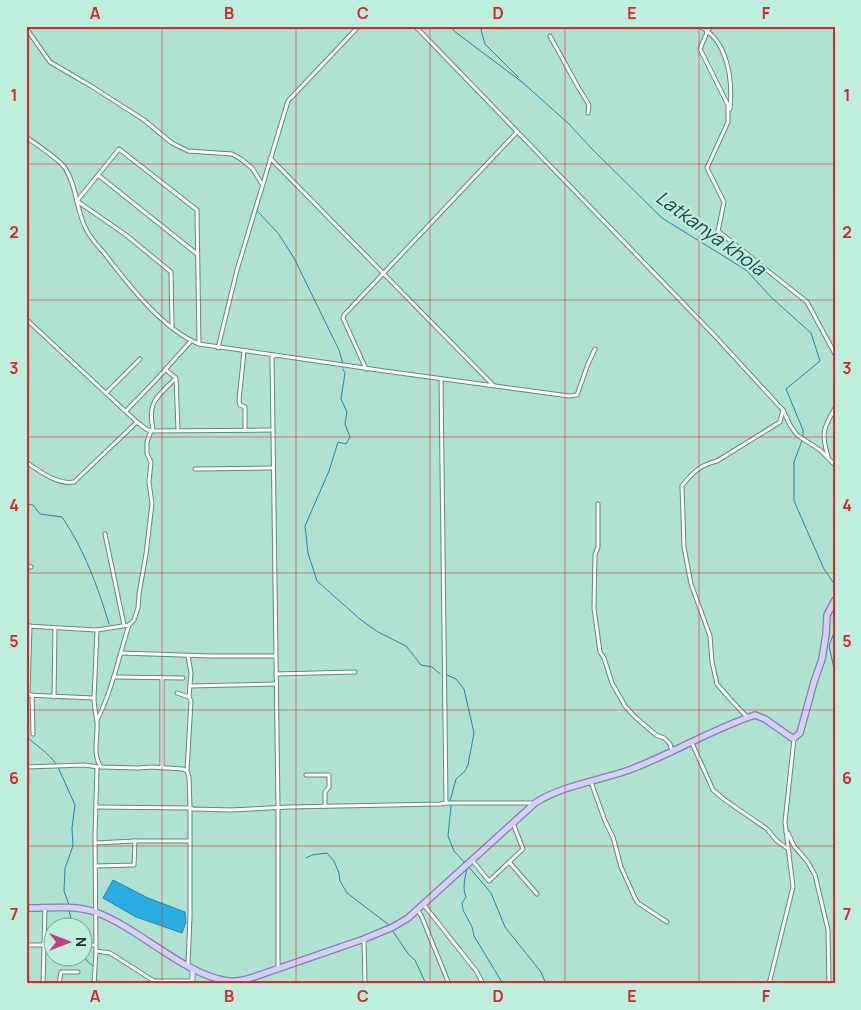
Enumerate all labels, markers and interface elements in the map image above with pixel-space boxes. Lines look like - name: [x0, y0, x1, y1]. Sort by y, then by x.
- text: A: [90, 2, 101, 24]
- text: B: [224, 2, 234, 24]
- text: C: [357, 2, 369, 24]
- text: D: [492, 2, 504, 24]
- text: E: [627, 2, 637, 24]
- text: F: [762, 2, 771, 24]
- text: 1: [10, 84, 18, 106]
- text: 1: [843, 84, 851, 106]
- water label: Latkanya khola: [651, 184, 772, 282]
- text: 2: [9, 221, 19, 243]
- text: 2: [842, 221, 852, 243]
- text: 3: [9, 357, 19, 379]
- text: 3: [842, 357, 852, 379]
- text: 4: [9, 494, 19, 516]
- text: 4: [842, 494, 852, 516]
- text: 5: [9, 630, 19, 652]
- text: 5: [842, 630, 852, 652]
- text: 6: [9, 767, 19, 789]
- text: 6: [842, 767, 852, 789]
- text: 7: [10, 903, 18, 925]
- text: 7: [843, 903, 851, 925]
- north arrow: [42, 918, 92, 968]
- text: N: [72, 937, 91, 947]
- text: A: [90, 985, 101, 1007]
- text: B: [224, 985, 234, 1007]
- text: C: [357, 985, 369, 1007]
- text: D: [492, 985, 504, 1007]
- text: E: [627, 985, 637, 1007]
- text: F: [762, 985, 771, 1007]

